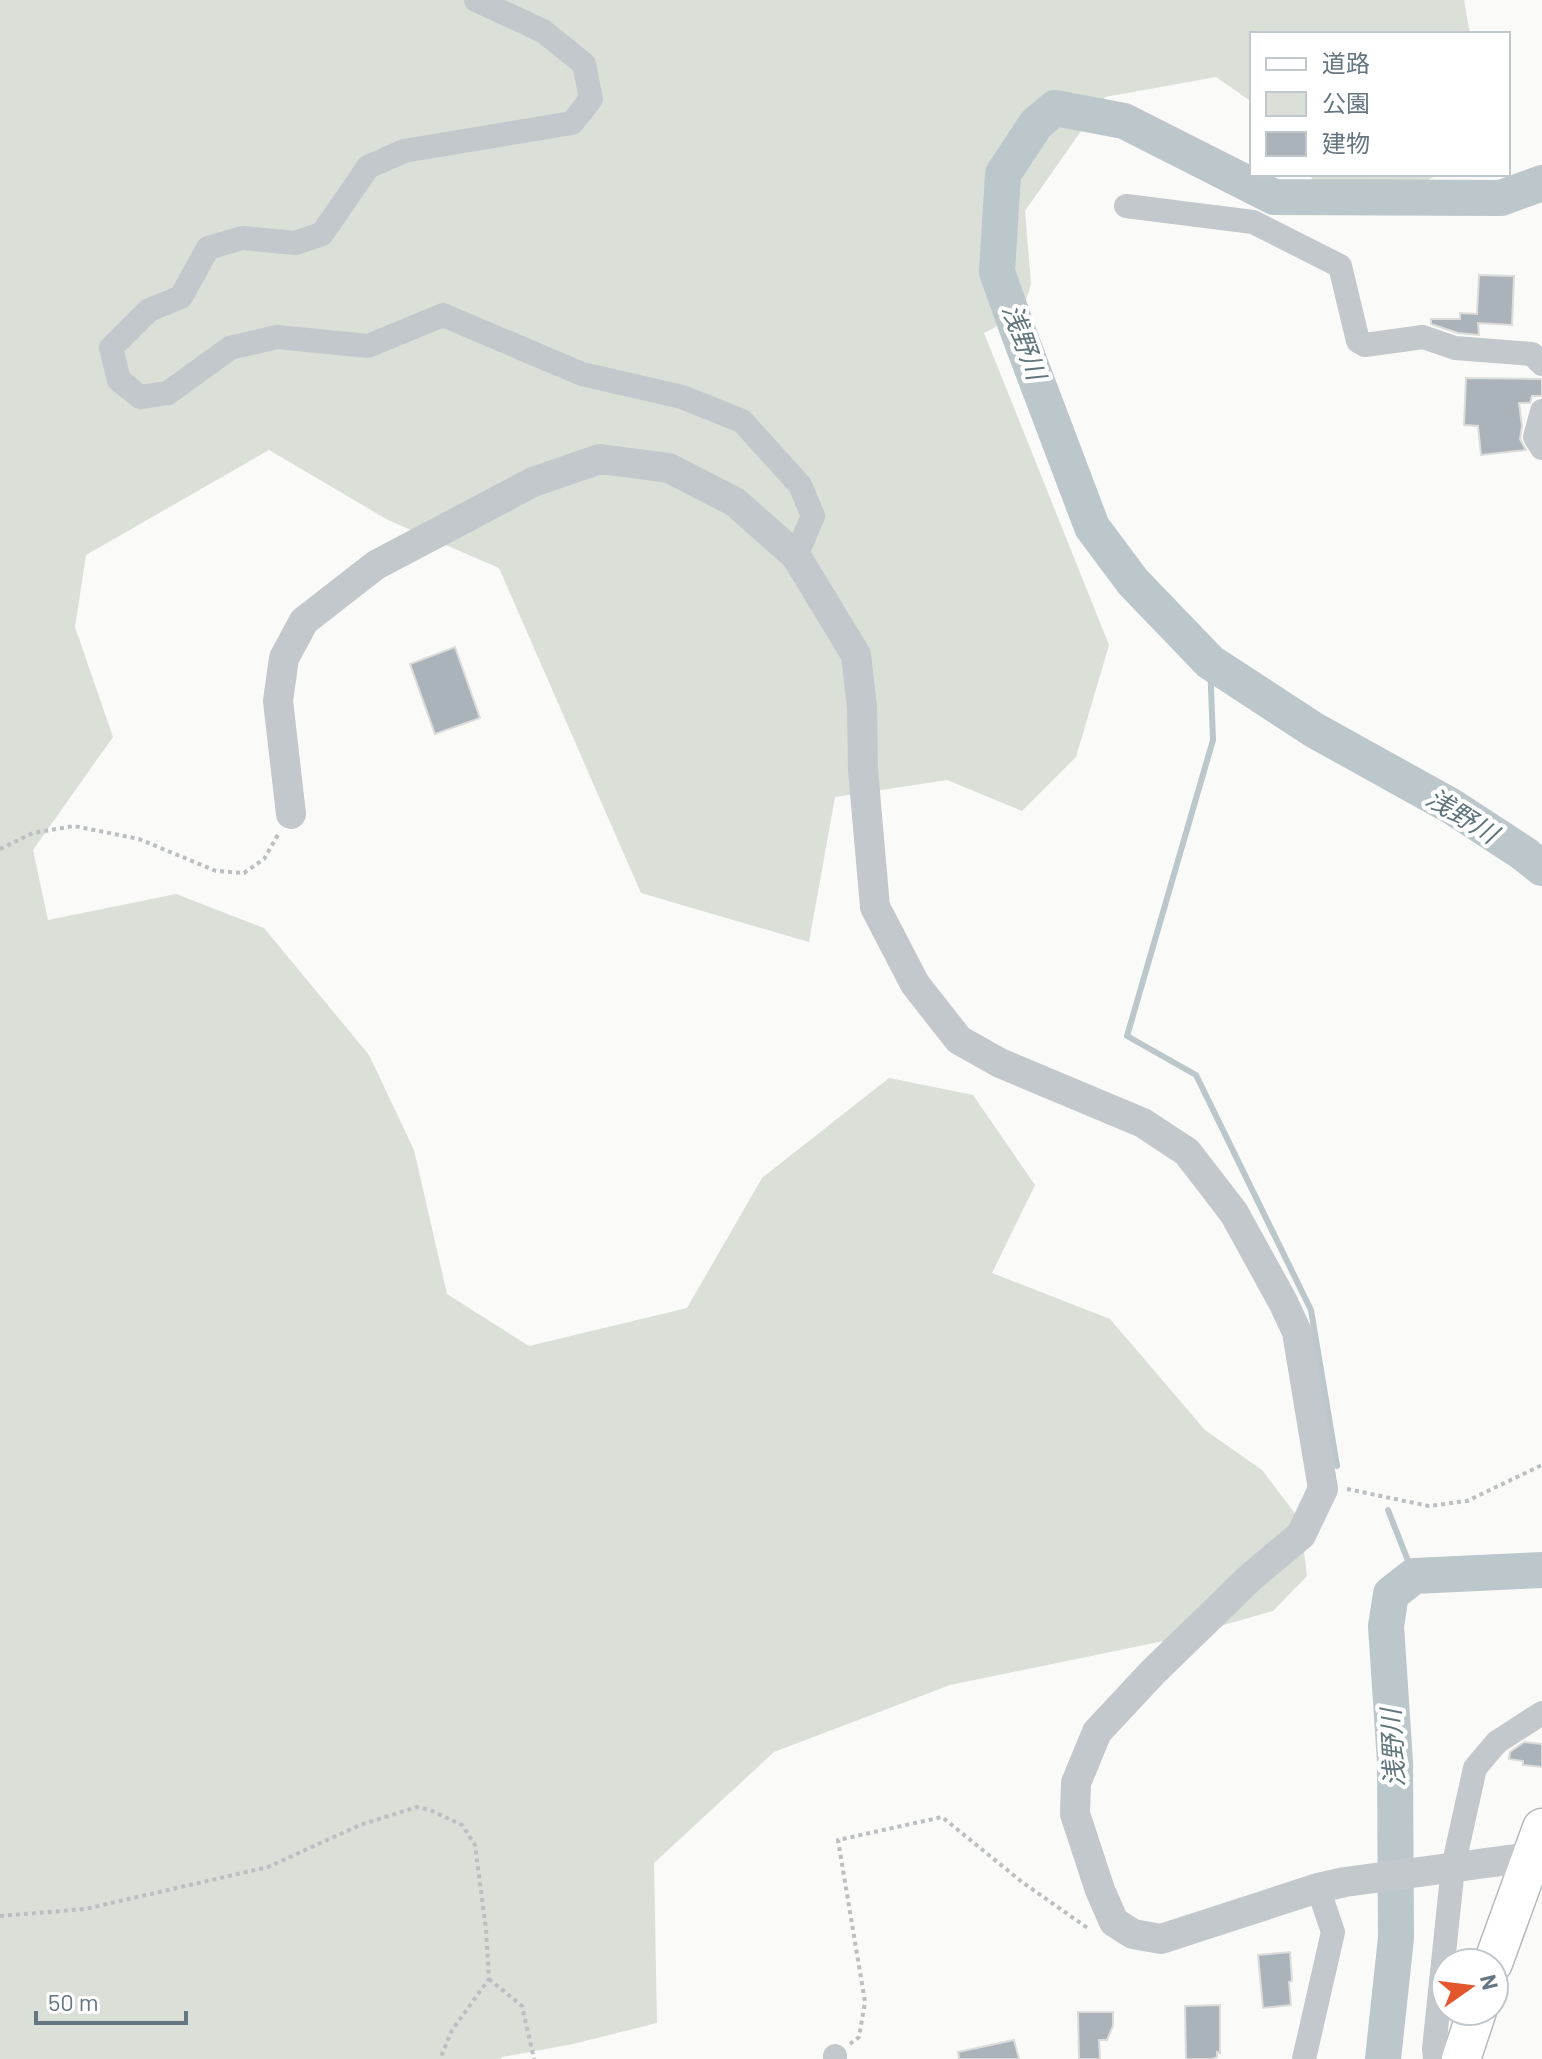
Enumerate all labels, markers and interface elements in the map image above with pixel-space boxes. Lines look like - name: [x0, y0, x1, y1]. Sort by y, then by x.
- legend: [1250, 32, 1510, 176]
- text: 道路: [1322, 48, 1370, 77]
- text: 公園: [1322, 88, 1370, 117]
- text: 建物: [1322, 128, 1370, 157]
- water label: 浅野川: [998, 300, 1054, 386]
- water label: 浅野川: [1422, 781, 1507, 850]
- water label: 浅野川: [1374, 1705, 1409, 1788]
- north arrow: [1430, 1947, 1510, 2027]
- text: N: [1476, 1972, 1505, 1992]
- scale bar: [36, 1975, 186, 2025]
- text: 50 m: [48, 1987, 99, 2016]

